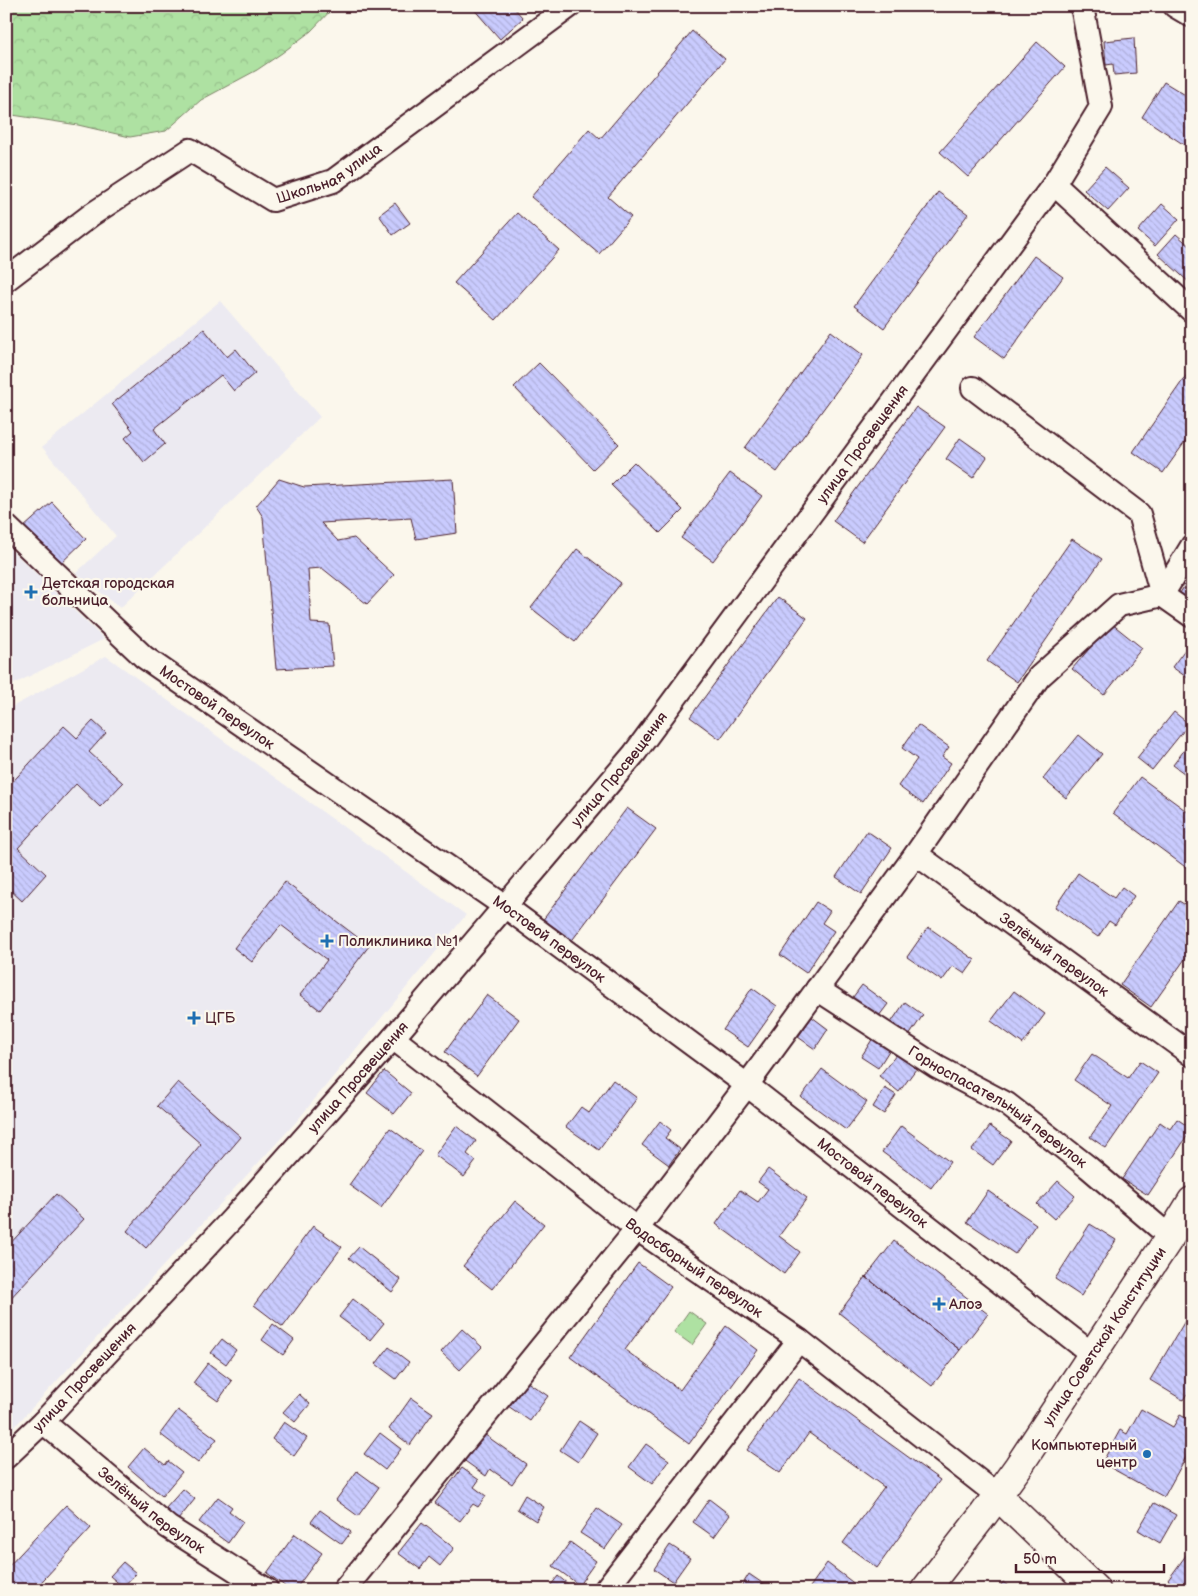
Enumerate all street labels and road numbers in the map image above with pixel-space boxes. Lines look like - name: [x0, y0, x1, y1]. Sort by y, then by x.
- street label: Школьная улица: [274, 139, 386, 208]
- street label: улица Просвещения: [812, 381, 912, 507]
- street label: Мостовой переулок: [156, 661, 278, 754]
- street label: улица Просвещения: [567, 708, 671, 831]
- street label: Мостовой переулок: [489, 891, 610, 987]
- street label: Зелёный переулок: [996, 908, 1113, 1001]
- street label: улица Просвещения: [304, 1018, 412, 1137]
- street label: Горноспасательный переулок: [905, 1041, 1091, 1172]
- street label: Мостовой переулок: [813, 1134, 932, 1232]
- street label: Водосборный переулок: [621, 1214, 767, 1322]
- street label: улица Советской Конституции: [1039, 1243, 1170, 1429]
- street label: улица Просвещения: [29, 1319, 140, 1436]
- street label: Зелёный переулок: [94, 1463, 209, 1558]

